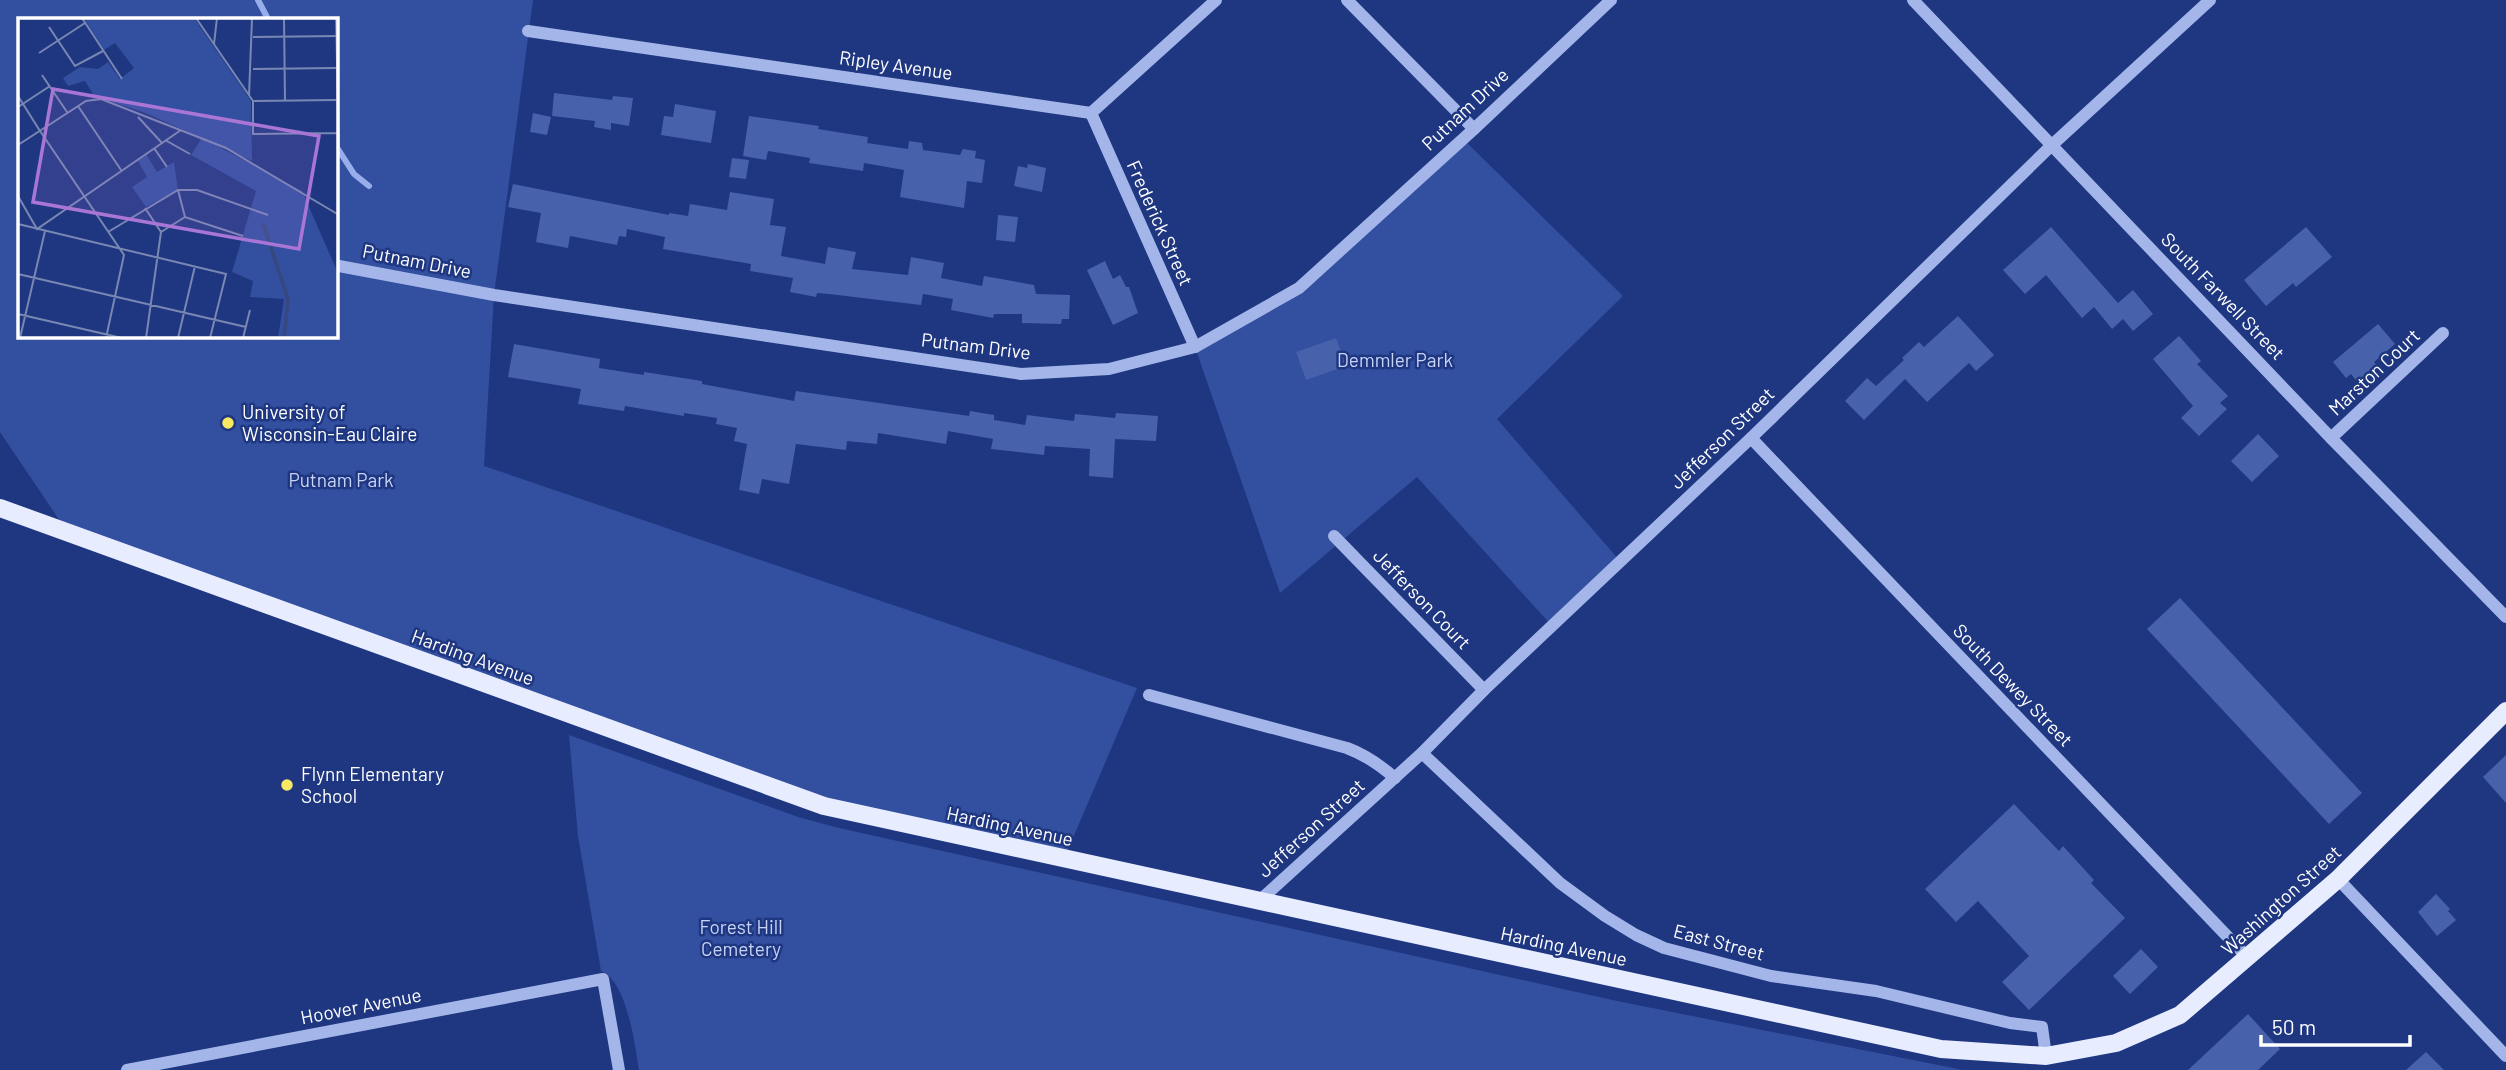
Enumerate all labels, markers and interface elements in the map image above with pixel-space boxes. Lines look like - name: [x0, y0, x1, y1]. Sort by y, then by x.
- inset map: [18, 18, 338, 338]
- street label: Ripley Avenue: [838, 45, 954, 84]
- street label: Putnam Drive: [1417, 63, 1513, 155]
- street label: Frederick Street: [1123, 157, 1198, 289]
- street label: South Farwell Street: [2157, 227, 2290, 364]
- street label: Putnam Drive: [361, 239, 473, 282]
- street label: Marston Court: [2323, 324, 2424, 420]
- street label: Putnam Drive: [920, 327, 1032, 364]
- park label: Demmler Park: [1337, 348, 1453, 371]
- street label: Jefferson Street: [1665, 382, 1779, 493]
- place label: University of Wisconsin-Eau Claire: [242, 400, 417, 445]
- marker: University of Wisconsin-Eau Claire: [220, 415, 236, 431]
- park label: Putnam Park: [288, 468, 394, 491]
- street label: Jefferson Court: [1369, 544, 1476, 653]
- street label: South Dewey Street: [1949, 618, 2078, 751]
- street label: Harding Avenue: [409, 624, 538, 689]
- place label: Flynn Elementary School: [301, 762, 444, 807]
- street label: Jefferson Street: [1252, 774, 1369, 882]
- marker: Flynn Elementary School: [279, 777, 295, 793]
- street label: Harding Avenue: [945, 801, 1075, 850]
- street label: Washington Street: [2216, 840, 2345, 959]
- park label: Forest Hill Cemetery: [699, 915, 783, 960]
- street label: East Street: [1671, 918, 1767, 965]
- street label: Harding Avenue: [1499, 921, 1629, 970]
- street label: Hoover Avenue: [298, 983, 423, 1029]
- scale bar: [2261, 1004, 2410, 1048]
- text: 50 m: [2272, 1014, 2316, 1039]

